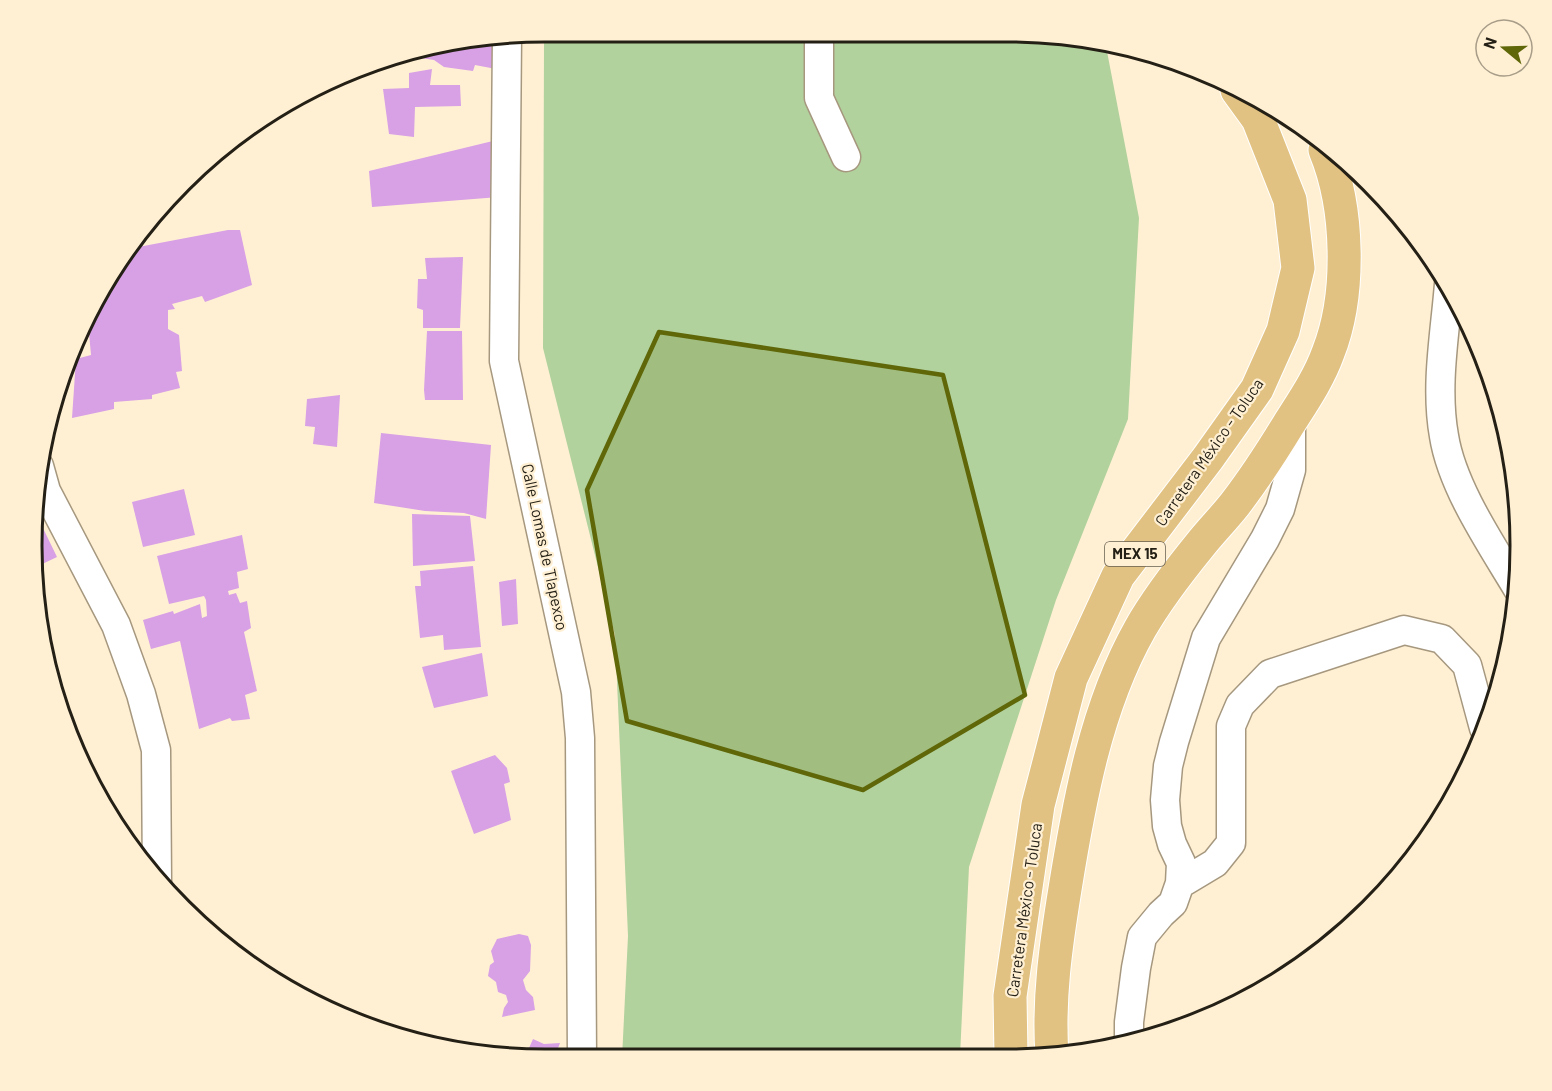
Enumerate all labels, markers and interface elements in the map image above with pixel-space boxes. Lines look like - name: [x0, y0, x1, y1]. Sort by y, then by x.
- north arrow: [1474, 18, 1534, 78]
- text: N: [1479, 35, 1500, 51]
- street label: Carretera México - Toluca: [1150, 374, 1267, 529]
- street label: Calle Lomas de Tlapexco: [519, 462, 572, 632]
- road number: MEX 15: [1105, 542, 1165, 566]
- street label: Carretera México - Toluca: [1002, 822, 1045, 998]

